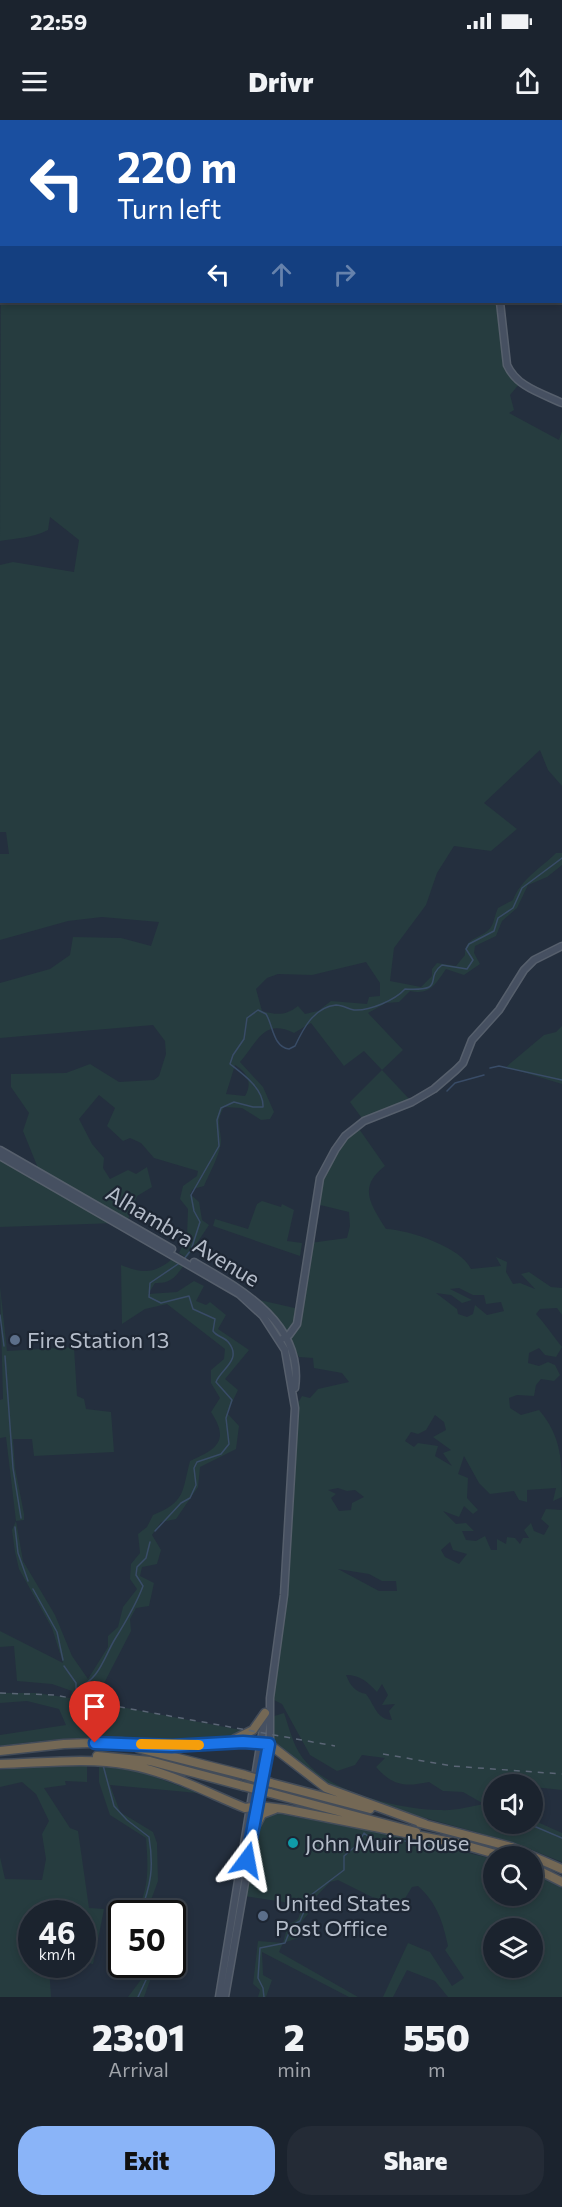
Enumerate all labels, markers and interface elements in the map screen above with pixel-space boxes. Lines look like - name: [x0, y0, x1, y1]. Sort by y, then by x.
- text: 22:59: [30, 8, 87, 35]
- icon: menu: [18, 65, 51, 98]
- text: Drivr: [248, 65, 314, 98]
- icon: share: [511, 65, 544, 98]
- text: 220 m: [117, 140, 237, 192]
- icon: left: [18, 144, 96, 222]
- text: Turn left: [117, 192, 221, 225]
- icon: left: [202, 258, 235, 291]
- icon: ahead: [265, 258, 298, 291]
- icon: right: [328, 258, 361, 291]
- street label: Alhambra Avenue: [101, 1179, 265, 1292]
- place label: Fire Station 13: [27, 1326, 169, 1353]
- marker: Fire Station 13: [8, 1333, 22, 1347]
- pin: [69, 1681, 120, 1743]
- icon: arrive: [78, 1690, 111, 1723]
- map controls: [483, 1774, 543, 1978]
- button: sound: [483, 1774, 543, 1834]
- position arrow: [215, 1828, 279, 1892]
- place label: John Muir House: [305, 1829, 469, 1856]
- marker: John Muir House: [286, 1836, 300, 1850]
- button: search: [483, 1846, 543, 1906]
- place label: United States Post Office: [275, 1889, 410, 1941]
- speed limit sign: 50: [108, 1900, 186, 1978]
- marker: United States Post Office: [256, 1909, 270, 1923]
- text: 46: [39, 1913, 75, 1950]
- button: layers: [483, 1918, 543, 1978]
- text: km/h: [39, 1945, 75, 1963]
- text: 23:01: [92, 2014, 185, 2058]
- text: 2: [284, 2014, 305, 2058]
- text: 550: [403, 2014, 470, 2058]
- text: Arrival: [108, 2057, 169, 2081]
- text: min: [277, 2057, 311, 2081]
- text: m: [428, 2057, 445, 2081]
- button: Exit: [18, 2126, 275, 2195]
- button: Share: [287, 2126, 544, 2195]

